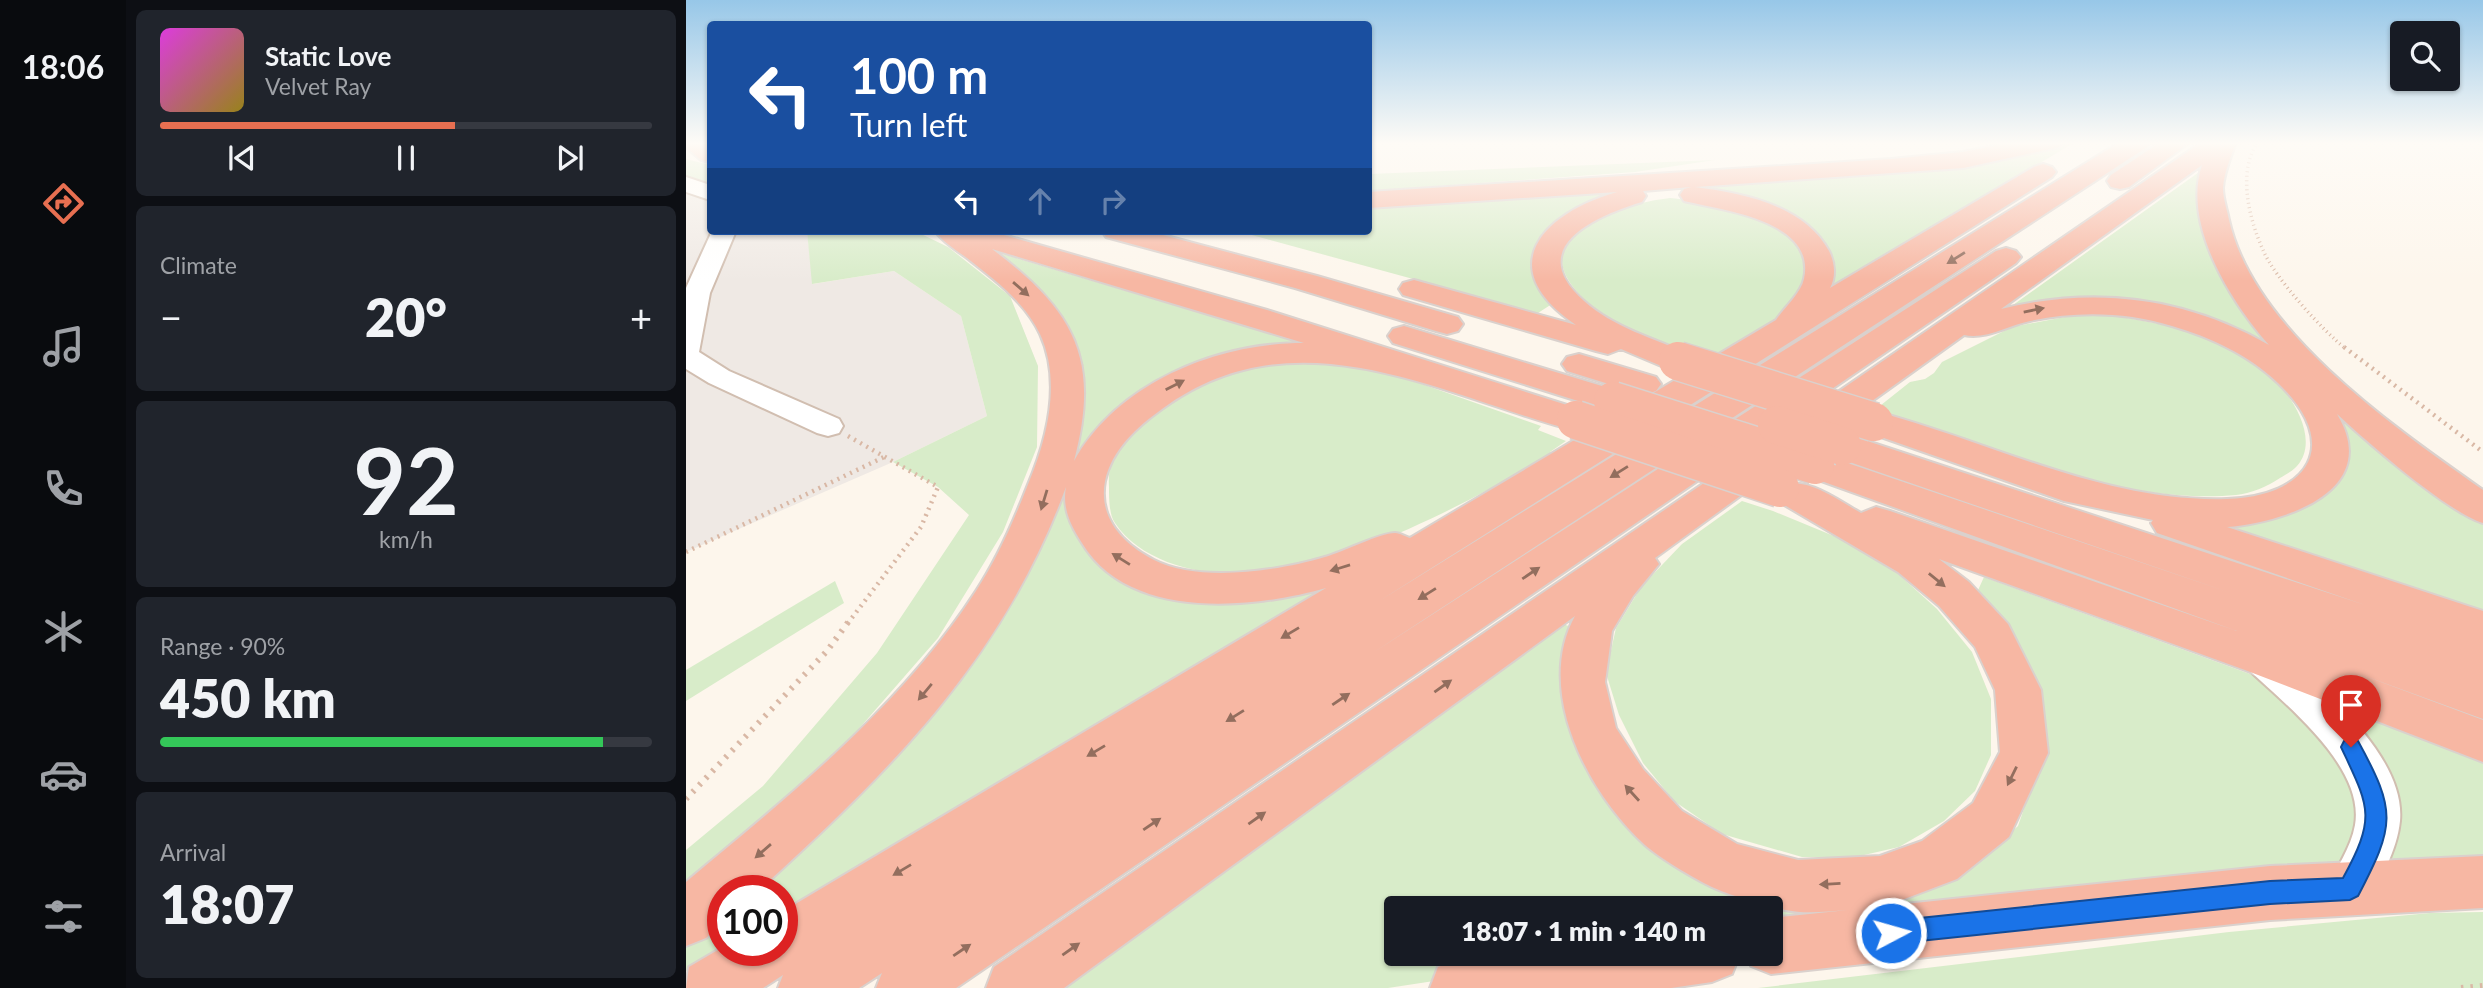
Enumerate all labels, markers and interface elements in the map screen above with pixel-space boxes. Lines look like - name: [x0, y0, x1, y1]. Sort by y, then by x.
- map controls: [2390, 21, 2460, 91]
- button: search: [2390, 21, 2460, 91]
- text: Static Love: [265, 40, 392, 72]
- text: 100 m: [850, 46, 988, 104]
- text: 18:06: [22, 47, 104, 86]
- icon: left: [735, 49, 826, 140]
- text: Velvet Ray: [265, 72, 371, 100]
- text: Turn left: [850, 105, 967, 144]
- icon: previous: [223, 139, 261, 177]
- icon: pause: [387, 139, 425, 177]
- icon: next: [551, 139, 589, 177]
- icon: directions: [39, 179, 88, 228]
- icon: left: [948, 182, 986, 220]
- icon: ahead: [1021, 182, 1059, 220]
- icon: right: [1094, 182, 1132, 220]
- text: Climate: [160, 251, 237, 279]
- one-way arrow: [1947, 251, 1965, 265]
- one-way arrow: [1012, 281, 1030, 297]
- text: 20°: [365, 286, 447, 348]
- text: −: [160, 294, 182, 340]
- text: +: [630, 294, 652, 340]
- one-way arrow: [2023, 304, 2045, 315]
- icon: music: [39, 322, 88, 371]
- one-way arrow: [1166, 380, 1186, 392]
- text: 92: [353, 425, 459, 534]
- icon: phone: [39, 464, 88, 513]
- one-way arrow: [1609, 465, 1629, 478]
- one-way arrow: [1038, 489, 1048, 510]
- text: km/h: [379, 525, 433, 553]
- one-way arrow: [1112, 553, 1131, 566]
- one-way arrow: [1329, 563, 1350, 574]
- one-way arrow: [1522, 566, 1540, 580]
- one-way arrow: [1928, 572, 1945, 587]
- one-way arrow: [1418, 587, 1437, 600]
- icon: climate: [39, 607, 88, 656]
- one-way arrow: [1281, 626, 1300, 639]
- text: Range · 90%: [160, 632, 285, 660]
- text: 450 km: [160, 667, 336, 729]
- pin: [2321, 675, 2381, 747]
- one-way arrow: [1434, 679, 1452, 693]
- one-way arrow: [918, 684, 933, 701]
- icon: arrive: [2332, 686, 2370, 724]
- one-way arrow: [1331, 692, 1351, 705]
- one-way arrow: [1226, 709, 1245, 722]
- one-way arrow: [1087, 745, 1106, 758]
- icon: car: [39, 750, 88, 799]
- one-way arrow: [2007, 766, 2018, 786]
- one-way arrow: [1624, 784, 1640, 802]
- one-way arrow: [1248, 811, 1266, 825]
- one-way arrow: [1142, 818, 1161, 831]
- text: Arrival: [160, 838, 226, 866]
- one-way arrow: [754, 843, 772, 859]
- one-way arrow: [893, 864, 912, 877]
- text: 18:07: [160, 873, 294, 935]
- speed limit sign: 100: [707, 875, 798, 966]
- one-way arrow: [1819, 879, 1841, 890]
- icon: filters: [39, 892, 88, 941]
- position arrow: [1854, 896, 1928, 970]
- text: 18:07 · 1 min · 140 m: [1461, 915, 1706, 947]
- one-way arrow: [1062, 942, 1080, 956]
- one-way arrow: [953, 943, 971, 957]

